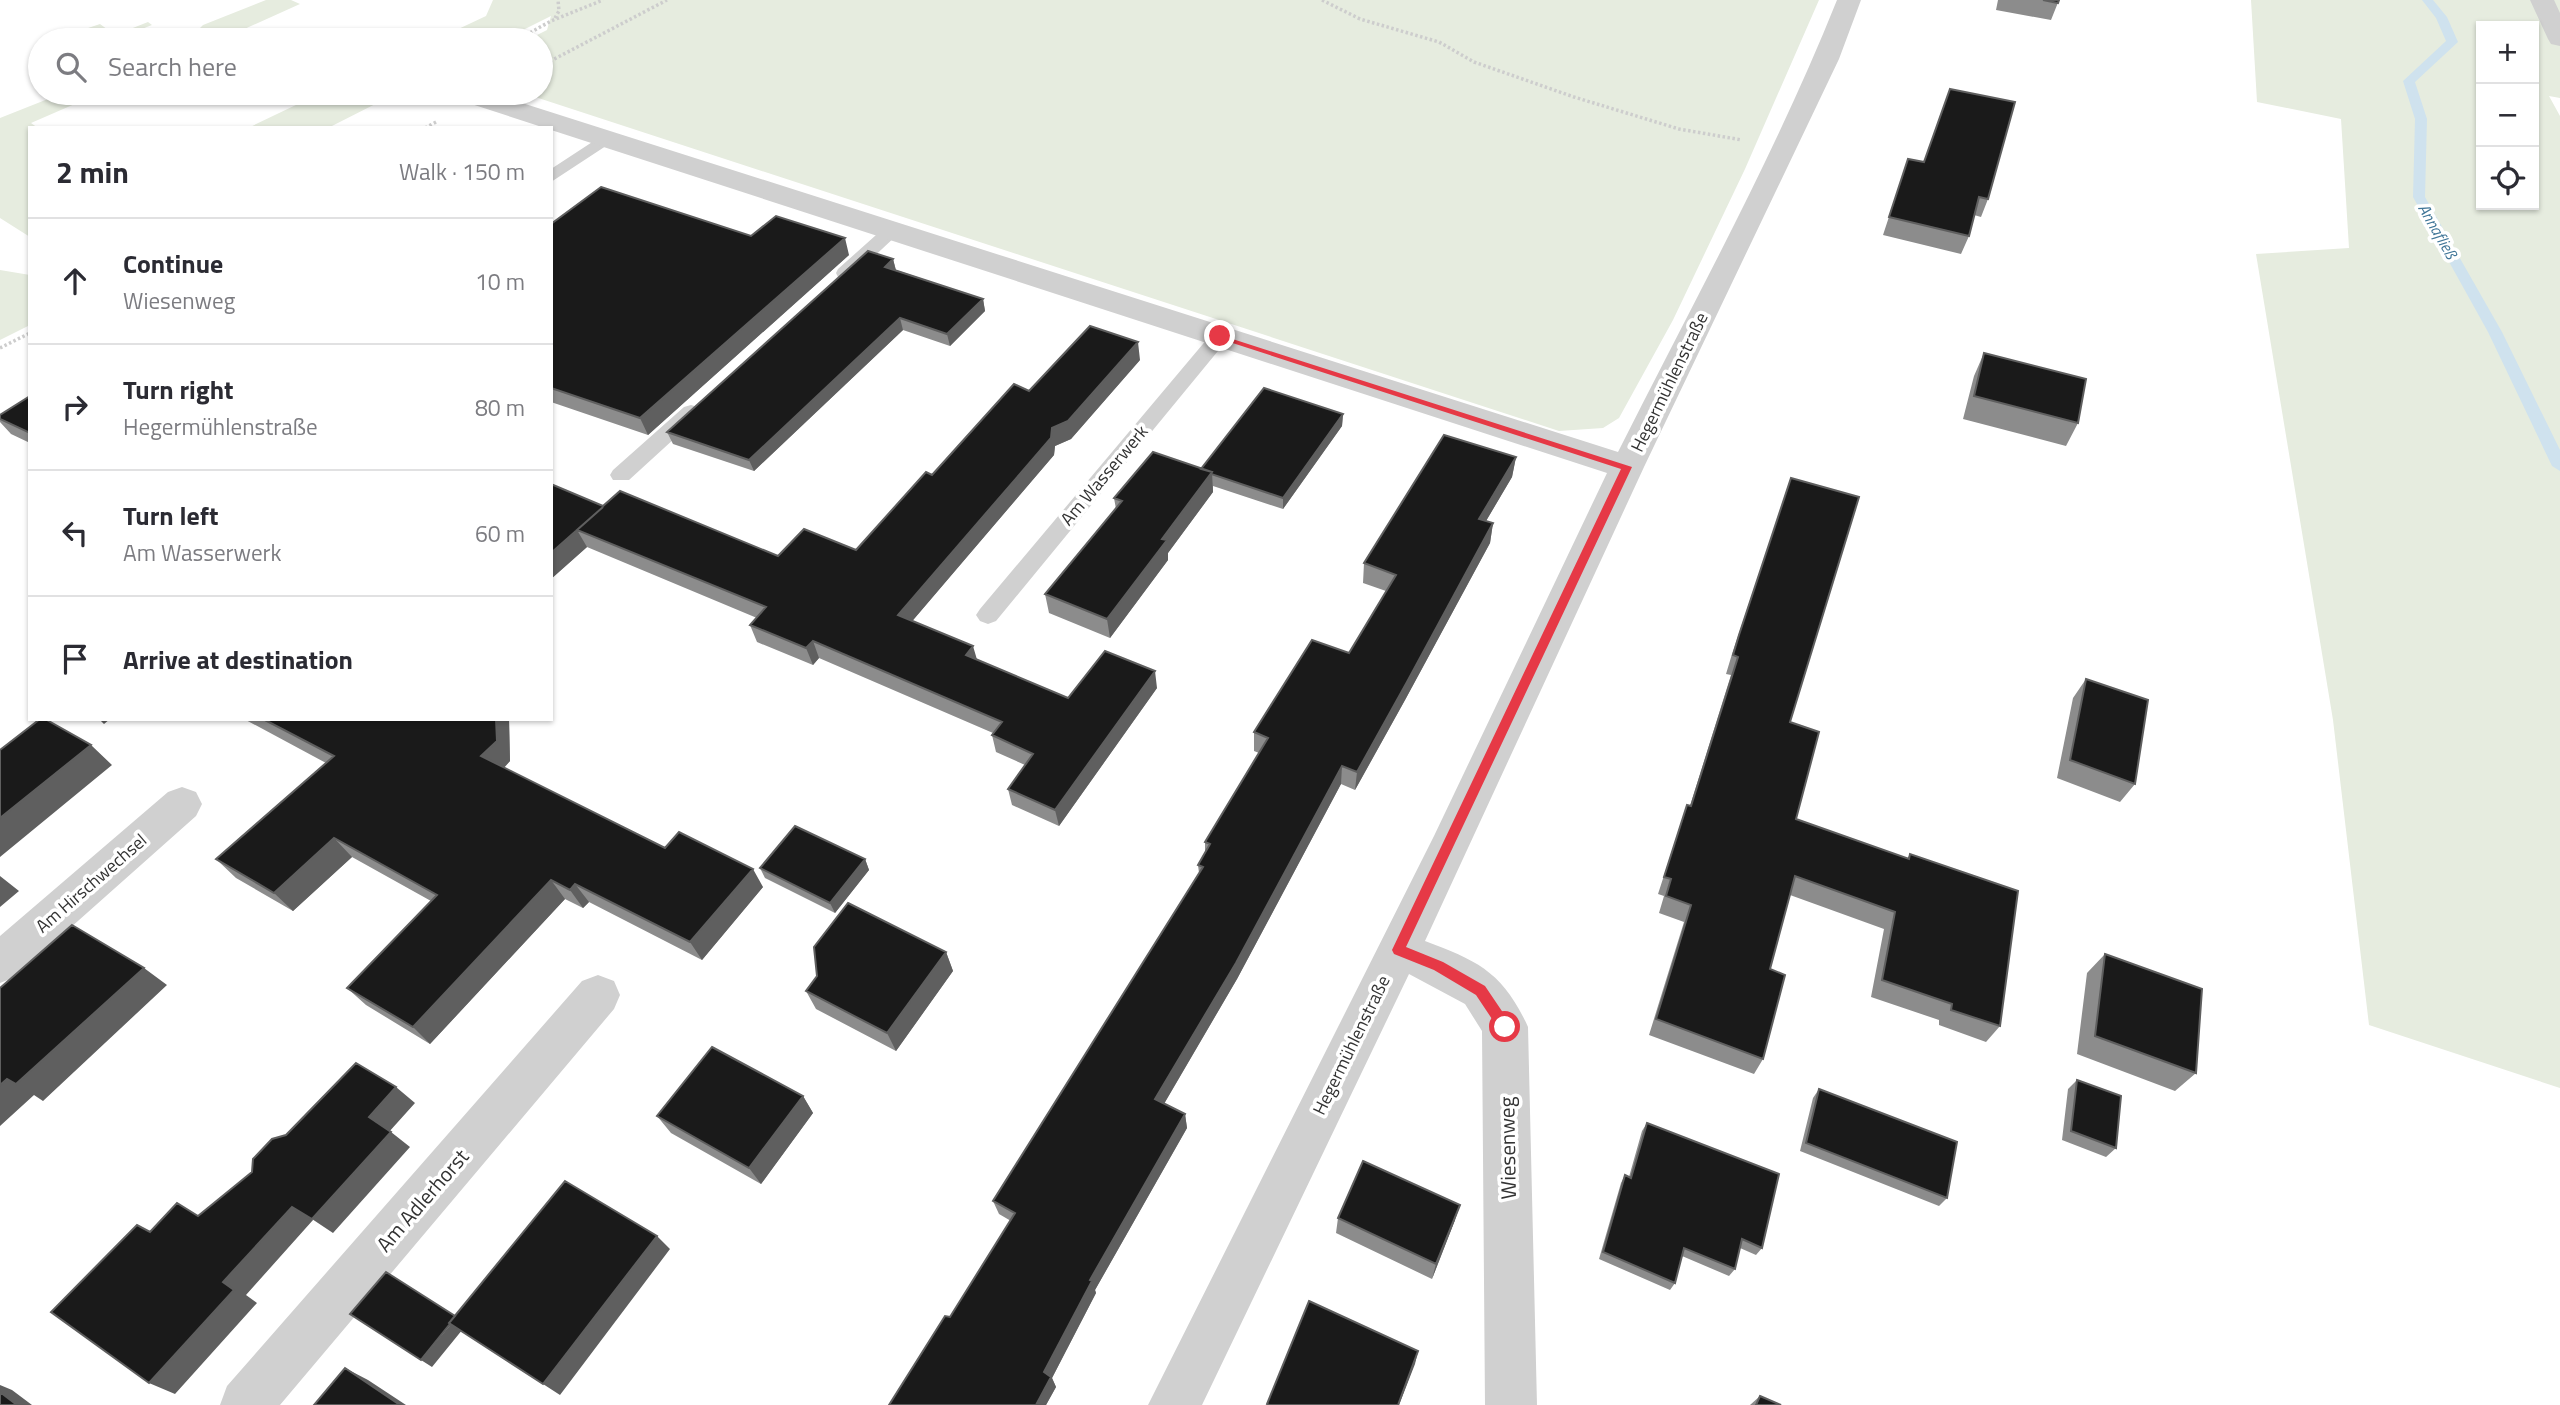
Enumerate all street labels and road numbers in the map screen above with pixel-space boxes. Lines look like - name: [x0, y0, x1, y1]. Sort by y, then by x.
- street label: Hegermühlenstraße: [1623, 308, 1715, 456]
- street label: Am Wasserwerk: [1054, 419, 1154, 531]
- street label: Am Hirschwechsel: [29, 827, 153, 939]
- street label: Hegermühlenstraße: [1305, 971, 1397, 1119]
- street label: Wiesenweg: [1490, 1096, 1524, 1200]
- street label: Am Adlerhorst: [368, 1141, 476, 1259]

